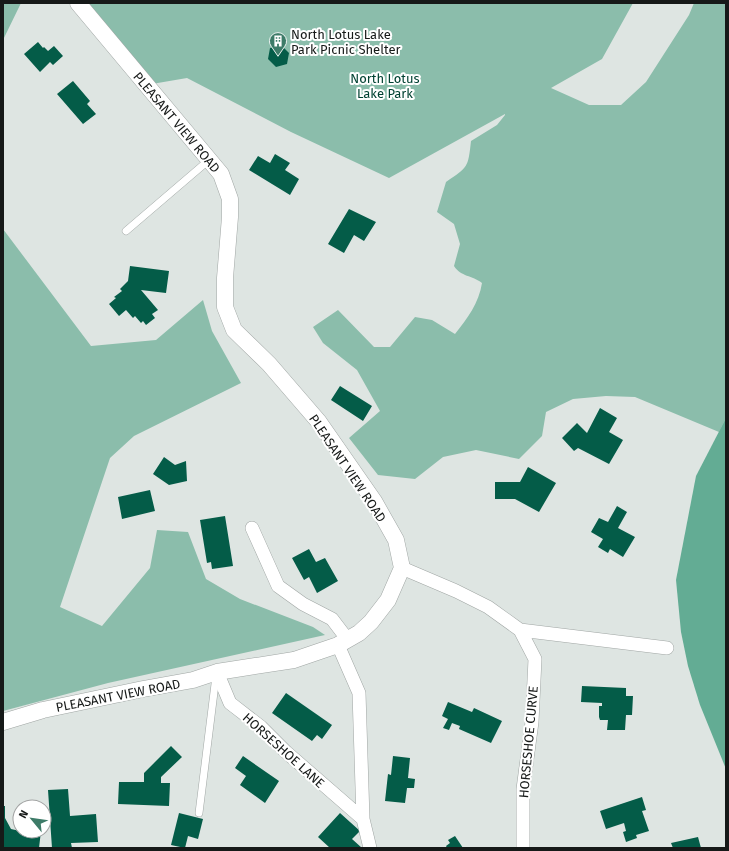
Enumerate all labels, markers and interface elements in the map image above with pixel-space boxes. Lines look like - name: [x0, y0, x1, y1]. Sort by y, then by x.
- place label: North Lotus Lake Park Picnic Shelter: [291, 27, 401, 57]
- building icon: North Lotus Lake Park Picnic Shelter: [268, 31, 288, 56]
- street label: PLEASANT VIEW ROAD: [130, 69, 223, 176]
- park label: North Lotus Lake Park: [350, 71, 420, 101]
- street label: PLEASANT VIEW ROAD: [306, 412, 389, 525]
- street label: PLEASANT VIEW ROAD: [55, 676, 182, 715]
- street label: HORSESHOE CURVE: [516, 685, 541, 799]
- street label: HORSESHOE LANE: [240, 710, 328, 791]
- north arrow: [12, 799, 52, 839]
- text: N: [16, 808, 31, 821]

